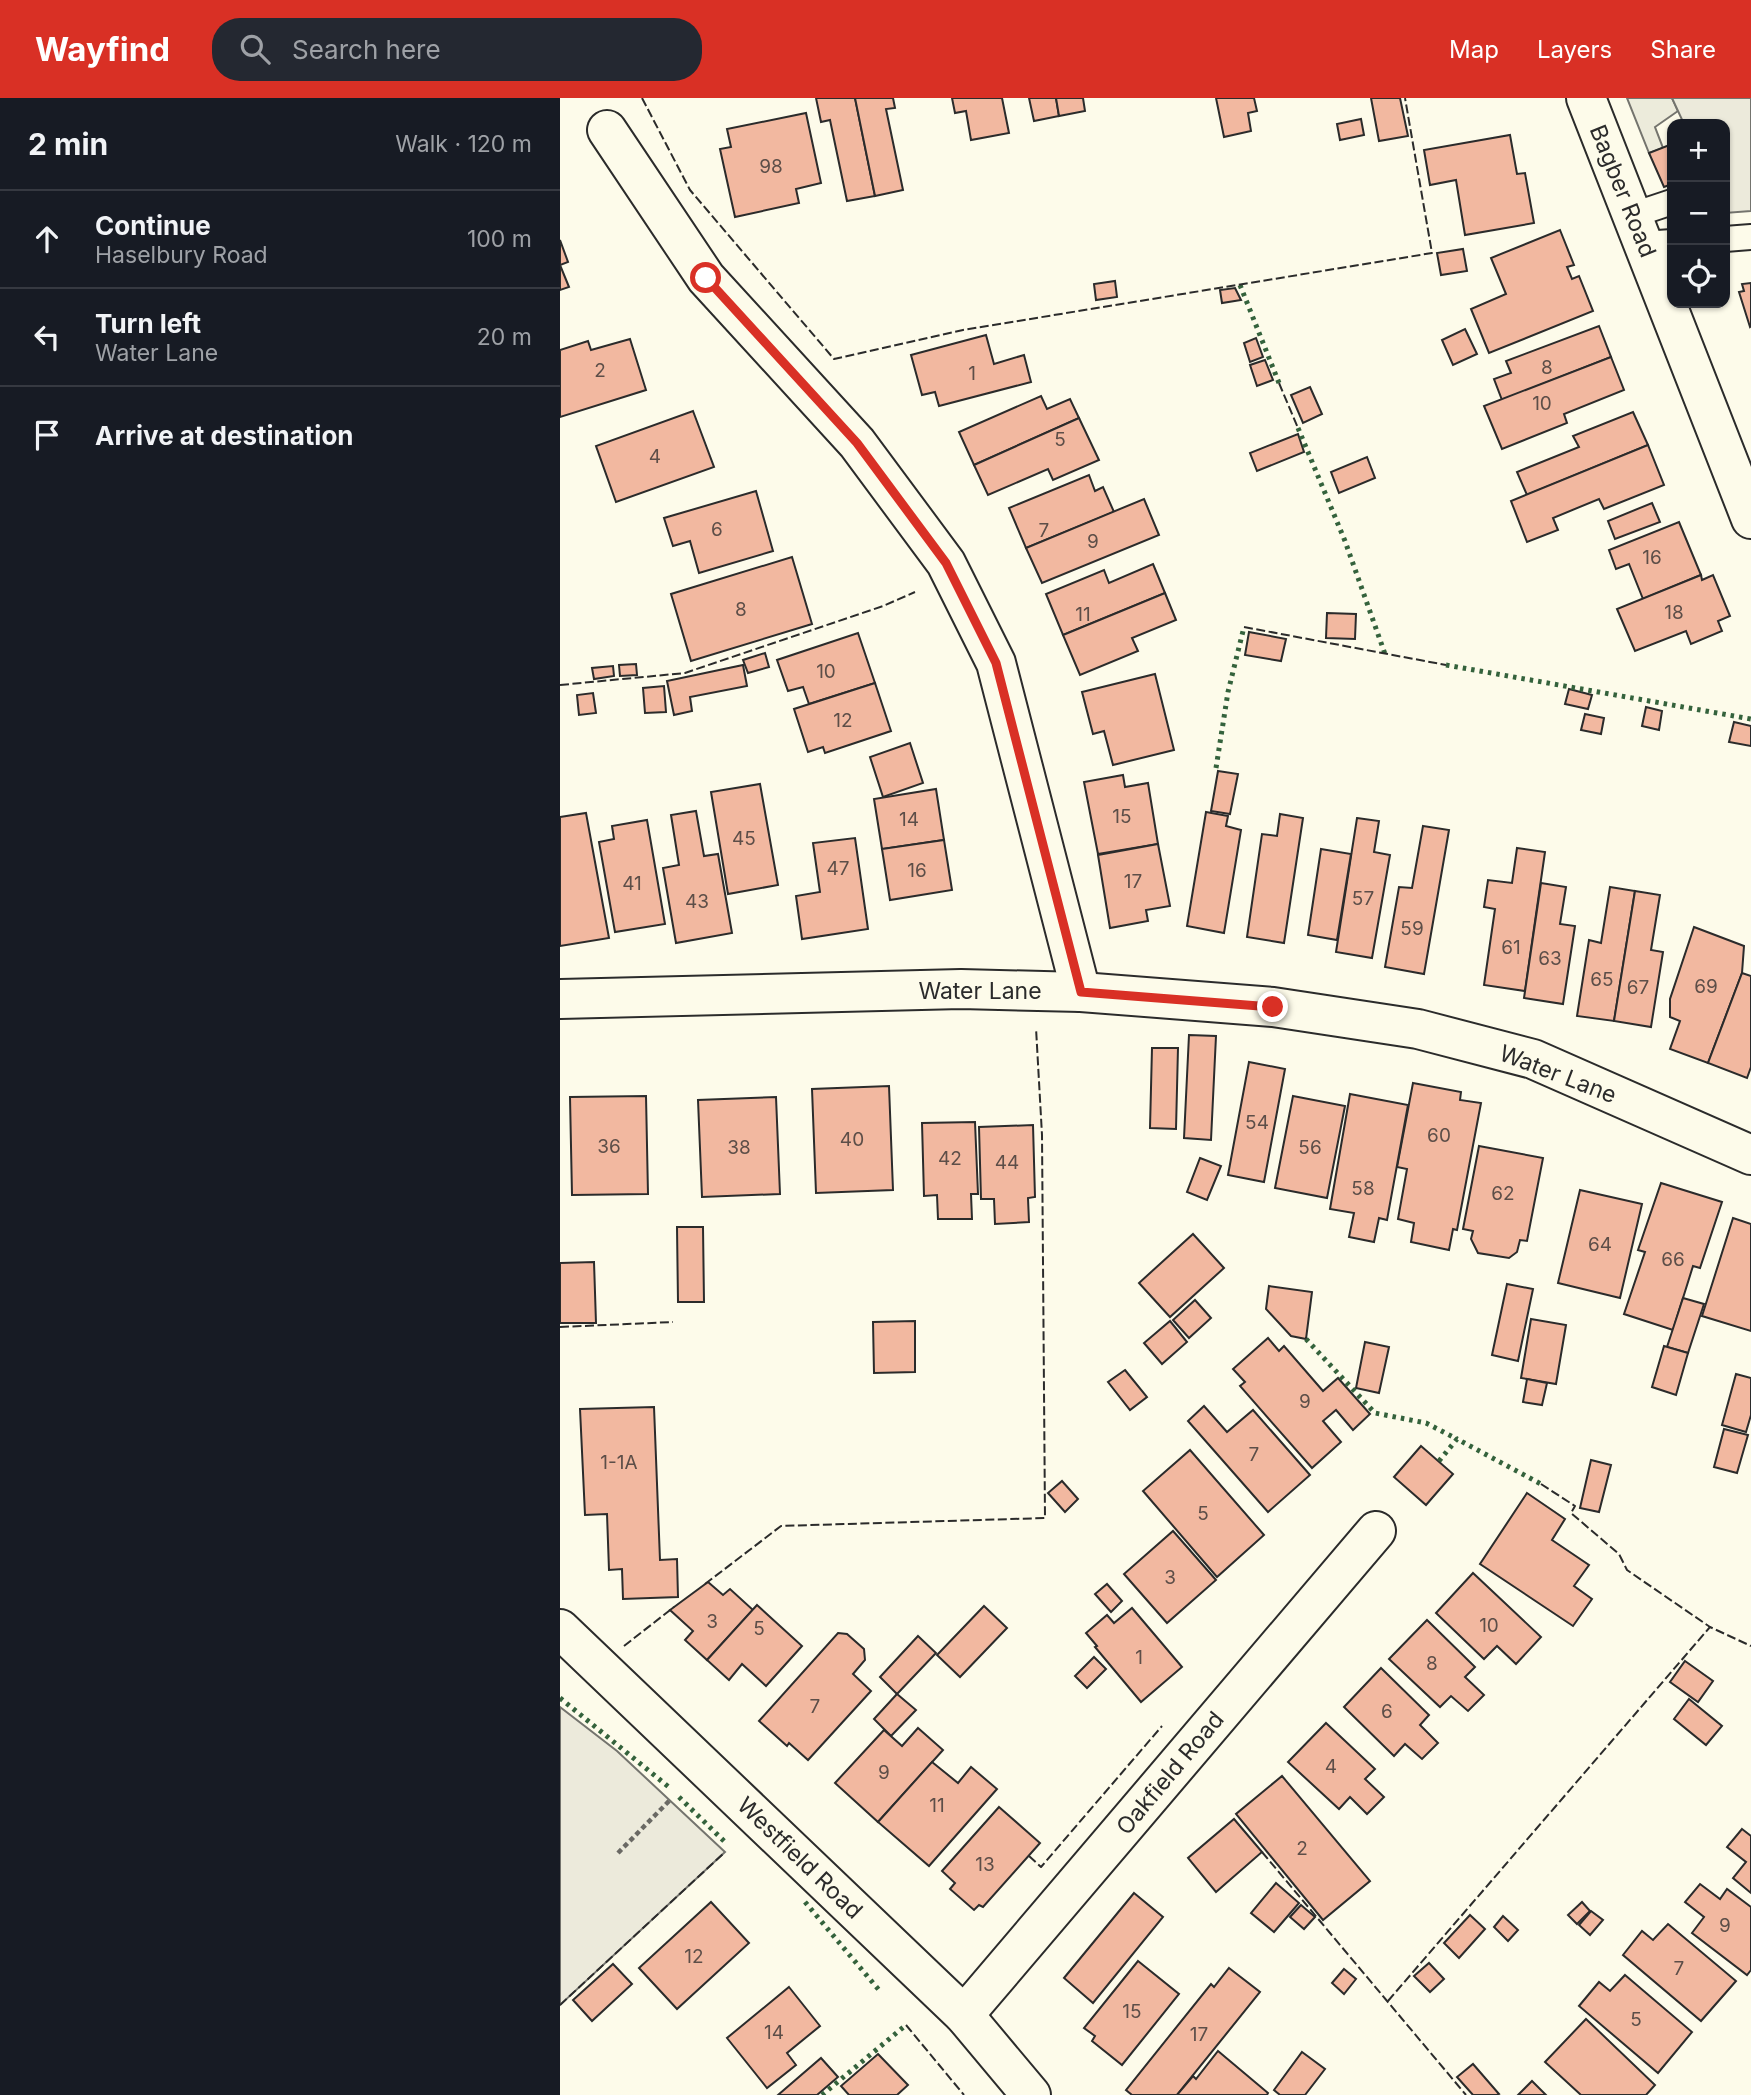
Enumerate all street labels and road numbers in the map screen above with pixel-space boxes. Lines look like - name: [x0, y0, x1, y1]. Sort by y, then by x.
- street label: Bagber Road: [1584, 121, 1662, 261]
- street label: Water Lane: [918, 977, 1042, 1005]
- street label: Water Lane: [1495, 1039, 1621, 1109]
- street label: Oakfield Road: [1110, 1706, 1230, 1840]
- street label: Westfield Road: [732, 1791, 868, 1925]

